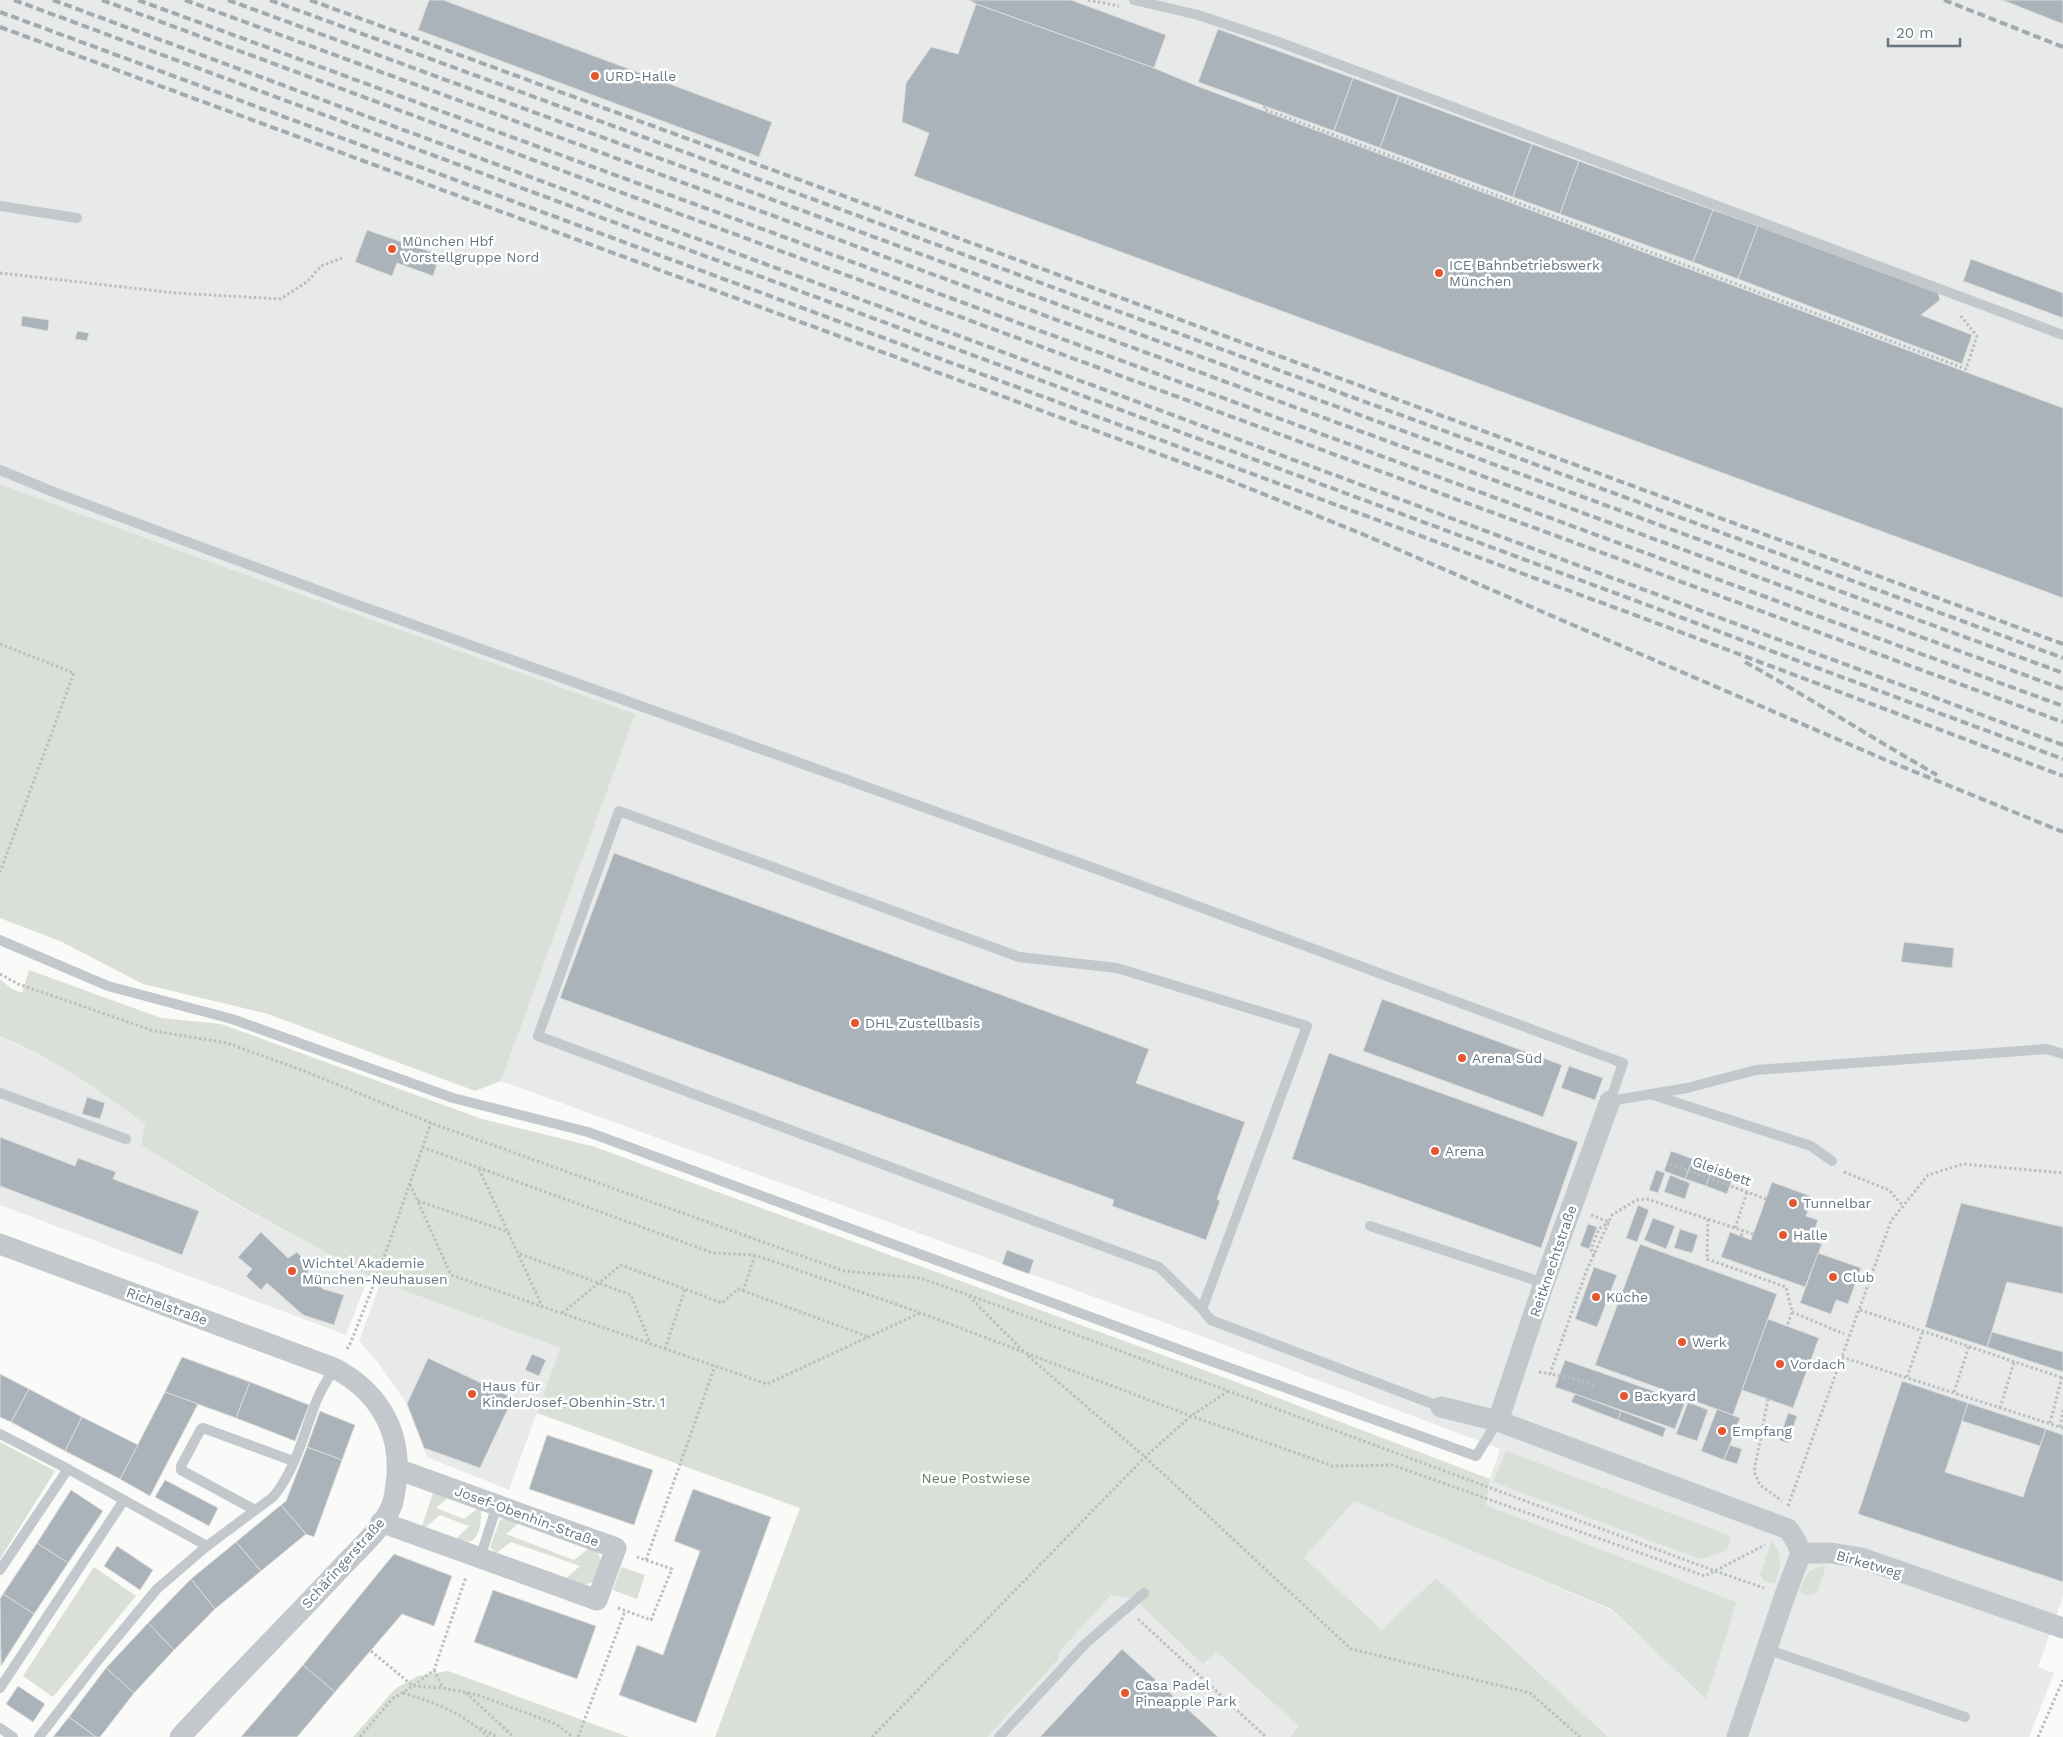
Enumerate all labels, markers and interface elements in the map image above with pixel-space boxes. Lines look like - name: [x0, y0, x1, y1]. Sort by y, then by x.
- scale bar: [1888, 15, 1960, 47]
- text: 20 m: [1896, 24, 1934, 42]
- place label: URD-Halle: [605, 68, 676, 84]
- marker: URD-Halle: [589, 70, 601, 82]
- place label: München Hbf Vorstellgruppe Nord: [402, 233, 539, 265]
- marker: München Hbf Vorstellgruppe Nord: [386, 243, 398, 255]
- place label: ICE Bahnbetriebswerk München: [1449, 257, 1600, 289]
- marker: ICE Bahnbetriebswerk München: [1433, 267, 1445, 279]
- place label: DHL Zustellbasis: [865, 1015, 980, 1031]
- marker: DHL Zustellbasis: [849, 1017, 861, 1029]
- place label: Arena Süd: [1472, 1050, 1542, 1066]
- marker: Arena Süd: [1456, 1052, 1468, 1064]
- place label: Arena: [1445, 1143, 1484, 1159]
- marker: Arena: [1429, 1145, 1441, 1157]
- street label: Gleisbett: [1691, 1153, 1754, 1189]
- place label: Tunnelbar: [1803, 1195, 1872, 1211]
- marker: Tunnelbar: [1787, 1197, 1799, 1209]
- street label: Reitknechtstraße: [1526, 1203, 1580, 1319]
- place label: Halle: [1793, 1227, 1828, 1243]
- marker: Halle: [1777, 1229, 1789, 1241]
- place label: Wichtel Akademie München-Neuhausen: [302, 1255, 448, 1287]
- marker: Wichtel Akademie München-Neuhausen: [286, 1265, 298, 1277]
- place label: Club: [1843, 1269, 1874, 1285]
- marker: Club: [1827, 1271, 1839, 1283]
- street label: Richelstraße: [124, 1284, 210, 1328]
- place label: Küche: [1606, 1289, 1648, 1305]
- marker: Küche: [1590, 1291, 1602, 1303]
- place label: Werk: [1692, 1334, 1727, 1350]
- marker: Werk: [1676, 1336, 1688, 1348]
- place label: Vordach: [1790, 1356, 1846, 1372]
- marker: Vordach: [1774, 1358, 1786, 1370]
- place label: Haus für KinderJosef-Obenhin-Str. 1: [482, 1378, 665, 1410]
- marker: Haus für KinderJosef-Obenhin-Str. 1: [466, 1388, 478, 1400]
- place label: Backyard: [1634, 1388, 1696, 1404]
- marker: Backyard: [1618, 1390, 1630, 1402]
- place label: Empfang: [1732, 1423, 1793, 1439]
- marker: Empfang: [1716, 1425, 1728, 1437]
- park label: Neue Postwiese: [922, 1470, 1030, 1486]
- street label: Josef-Obenhin-Straße: [453, 1482, 601, 1550]
- street label: Schäringerstraße: [298, 1515, 388, 1611]
- street label: Birketweg: [1835, 1547, 1904, 1581]
- place label: Casa Padel Pineapple Park: [1135, 1677, 1237, 1709]
- marker: Casa Padel Pineapple Park: [1119, 1687, 1131, 1699]

